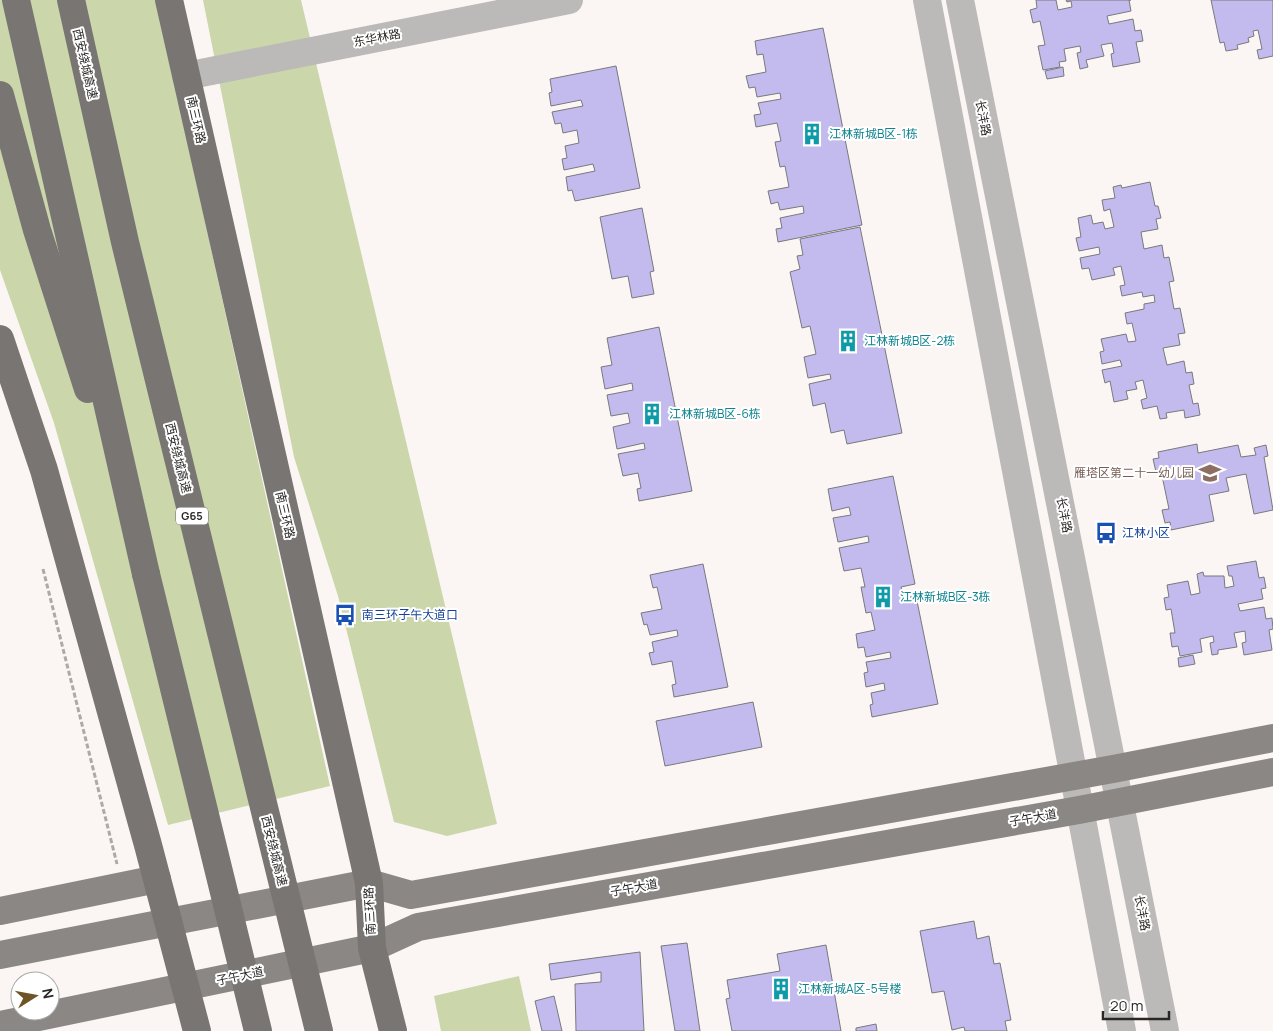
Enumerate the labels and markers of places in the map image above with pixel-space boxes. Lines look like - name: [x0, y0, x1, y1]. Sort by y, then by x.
- building icon: 江林新城B区-1栋: [799, 121, 825, 147]
- place label: 江林新城B区-1栋: [829, 125, 918, 142]
- building icon: 江林新城B区-2栋: [835, 328, 861, 354]
- place label: 江林新城B区-2栋: [864, 332, 955, 349]
- building icon: 江林新城B区-6栋: [639, 401, 665, 427]
- place label: 江林新城B区-6栋: [669, 405, 761, 422]
- school or university icon: 雁塔区第二十一幼儿园: [1197, 460, 1223, 486]
- place label: 雁塔区第二十一幼儿园: [1074, 464, 1194, 481]
- bus stop icon: 江林小区: [1093, 520, 1119, 546]
- place label: 江林小区: [1122, 524, 1170, 541]
- building icon: 江林新城B区-3栋: [870, 584, 896, 610]
- place label: 江林新城B区-3栋: [900, 588, 991, 605]
- bus stop icon: 南三环子午大道口: [332, 602, 358, 628]
- place label: 南三环子午大道口: [362, 606, 458, 623]
- building icon: 江林新城A区-5号楼: [768, 976, 794, 1002]
- place label: 江林新城A区-5号楼: [798, 980, 902, 997]

